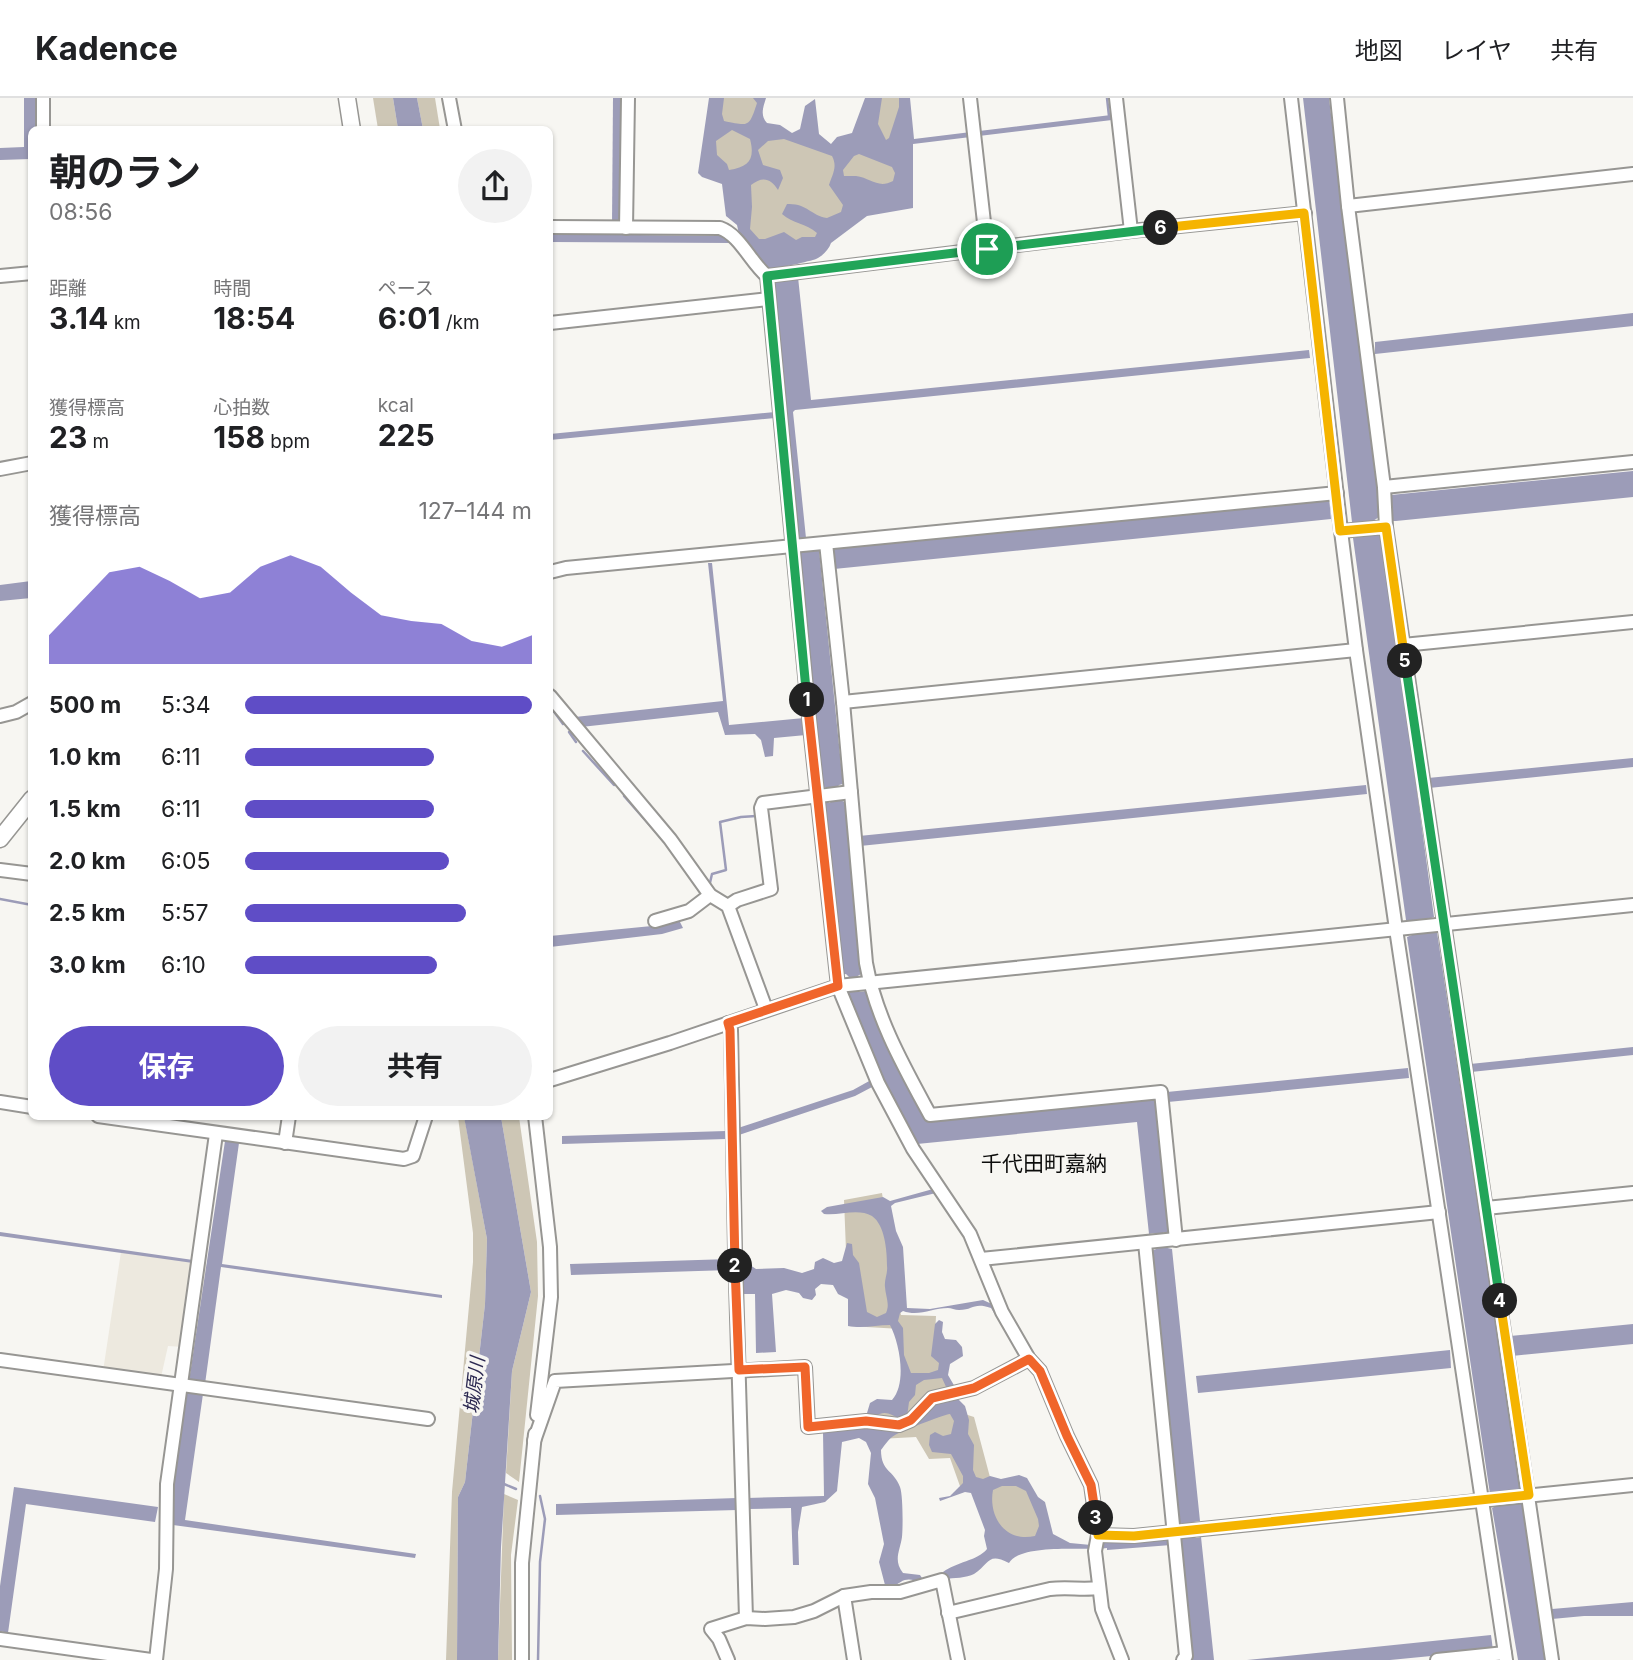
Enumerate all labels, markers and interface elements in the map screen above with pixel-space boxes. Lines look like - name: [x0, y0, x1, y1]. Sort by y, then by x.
- text: Kadence: [35, 28, 178, 68]
- text: 地図: [1355, 36, 1403, 65]
- text: レイヤ: [1441, 36, 1512, 65]
- text: 共有: [1550, 36, 1598, 65]
- text: 朝のラン: [49, 149, 201, 195]
- button: share: [458, 149, 532, 223]
- text: 08:56: [49, 198, 113, 226]
- pin: 6: [1144, 211, 1178, 246]
- text: 6: [1154, 216, 1167, 239]
- pin: [957, 219, 1017, 279]
- icon: arrive: [968, 230, 1006, 268]
- text: 距離: [49, 277, 87, 300]
- text: 時間: [213, 277, 251, 300]
- text: ペース: [378, 277, 434, 300]
- text: 3.14: [49, 300, 108, 336]
- text: 18:54: [213, 300, 295, 336]
- text: 6:01: [378, 300, 440, 336]
- text: km: [108, 311, 141, 334]
- text: /km: [440, 311, 480, 334]
- text: kcal: [378, 394, 414, 417]
- text: 獲得標高: [49, 396, 125, 419]
- text: 心拍数: [213, 396, 270, 419]
- text: 225: [378, 417, 435, 453]
- text: 23: [49, 419, 87, 455]
- text: 158: [213, 419, 265, 455]
- text: m: [87, 430, 109, 453]
- text: bpm: [265, 430, 310, 453]
- text: 127–144 m: [418, 497, 532, 525]
- text: 獲得標高: [49, 502, 141, 530]
- pin: 5: [1388, 644, 1422, 678]
- text: 5: [1398, 649, 1411, 672]
- pin: 1: [790, 682, 824, 718]
- text: 1: [802, 688, 811, 711]
- text: 500 m: [49, 691, 121, 719]
- text: 5:34: [161, 691, 211, 719]
- text: 1.0 km: [49, 743, 121, 771]
- text: 6:11: [161, 743, 201, 771]
- text: 1.5 km: [49, 795, 121, 823]
- text: 6:11: [161, 795, 201, 823]
- text: 2.0 km: [49, 847, 126, 875]
- text: 6:05: [161, 847, 210, 875]
- text: 2.5 km: [49, 899, 126, 927]
- text: 5:57: [161, 899, 209, 927]
- text: 3.0 km: [49, 951, 126, 979]
- text: 6:10: [161, 951, 206, 979]
- button: 保存: [49, 1026, 284, 1106]
- button: 共有: [298, 1026, 532, 1106]
- district label: 千代田町嘉納: [981, 1151, 1107, 1176]
- pin: 2: [718, 1248, 752, 1284]
- text: 2: [729, 1254, 740, 1277]
- pin: 4: [1482, 1284, 1518, 1318]
- text: 4: [1493, 1289, 1506, 1312]
- water label: 城原川: [460, 1353, 490, 1415]
- pin: 3: [1078, 1500, 1114, 1536]
- text: 3: [1089, 1506, 1102, 1529]

